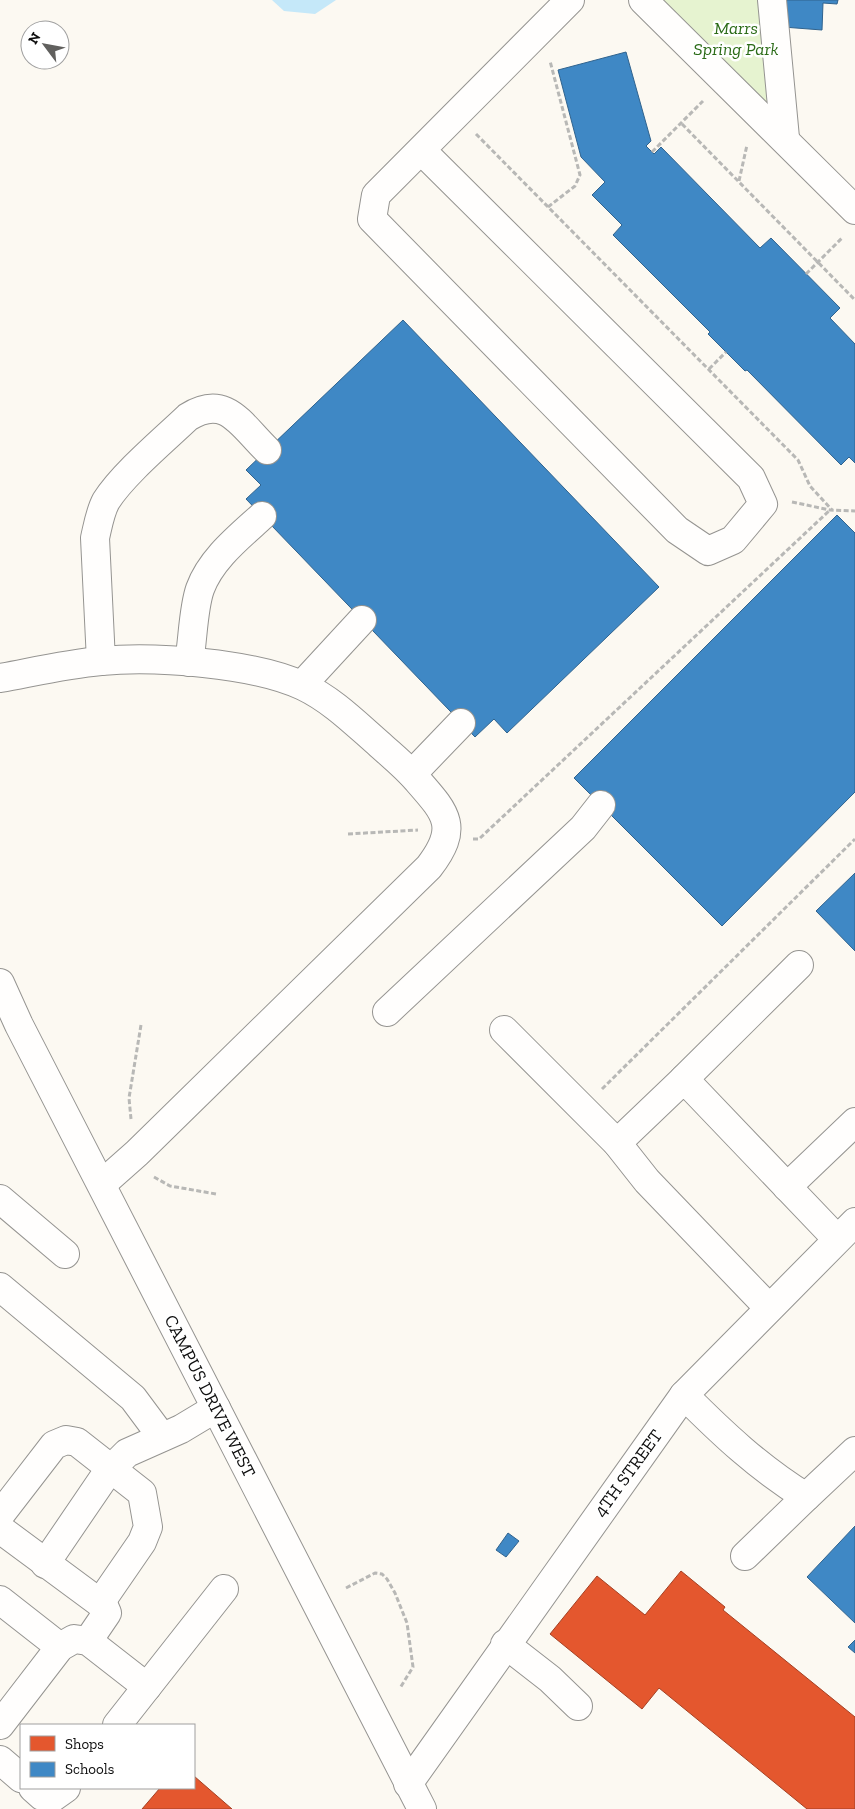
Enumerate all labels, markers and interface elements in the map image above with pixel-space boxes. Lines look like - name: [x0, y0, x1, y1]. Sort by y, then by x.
- park label: Marrs Spring Park: [693, 17, 779, 60]
- north arrow: [20, 20, 70, 70]
- text: N: [24, 29, 45, 47]
- street label: CAMPUS DRIVE WEST: [159, 1311, 261, 1481]
- street label: 4TH STREET: [589, 1425, 667, 1521]
- legend: [20, 1724, 195, 1789]
- text: Shops: [65, 1735, 104, 1753]
- text: Schools: [65, 1760, 114, 1778]

